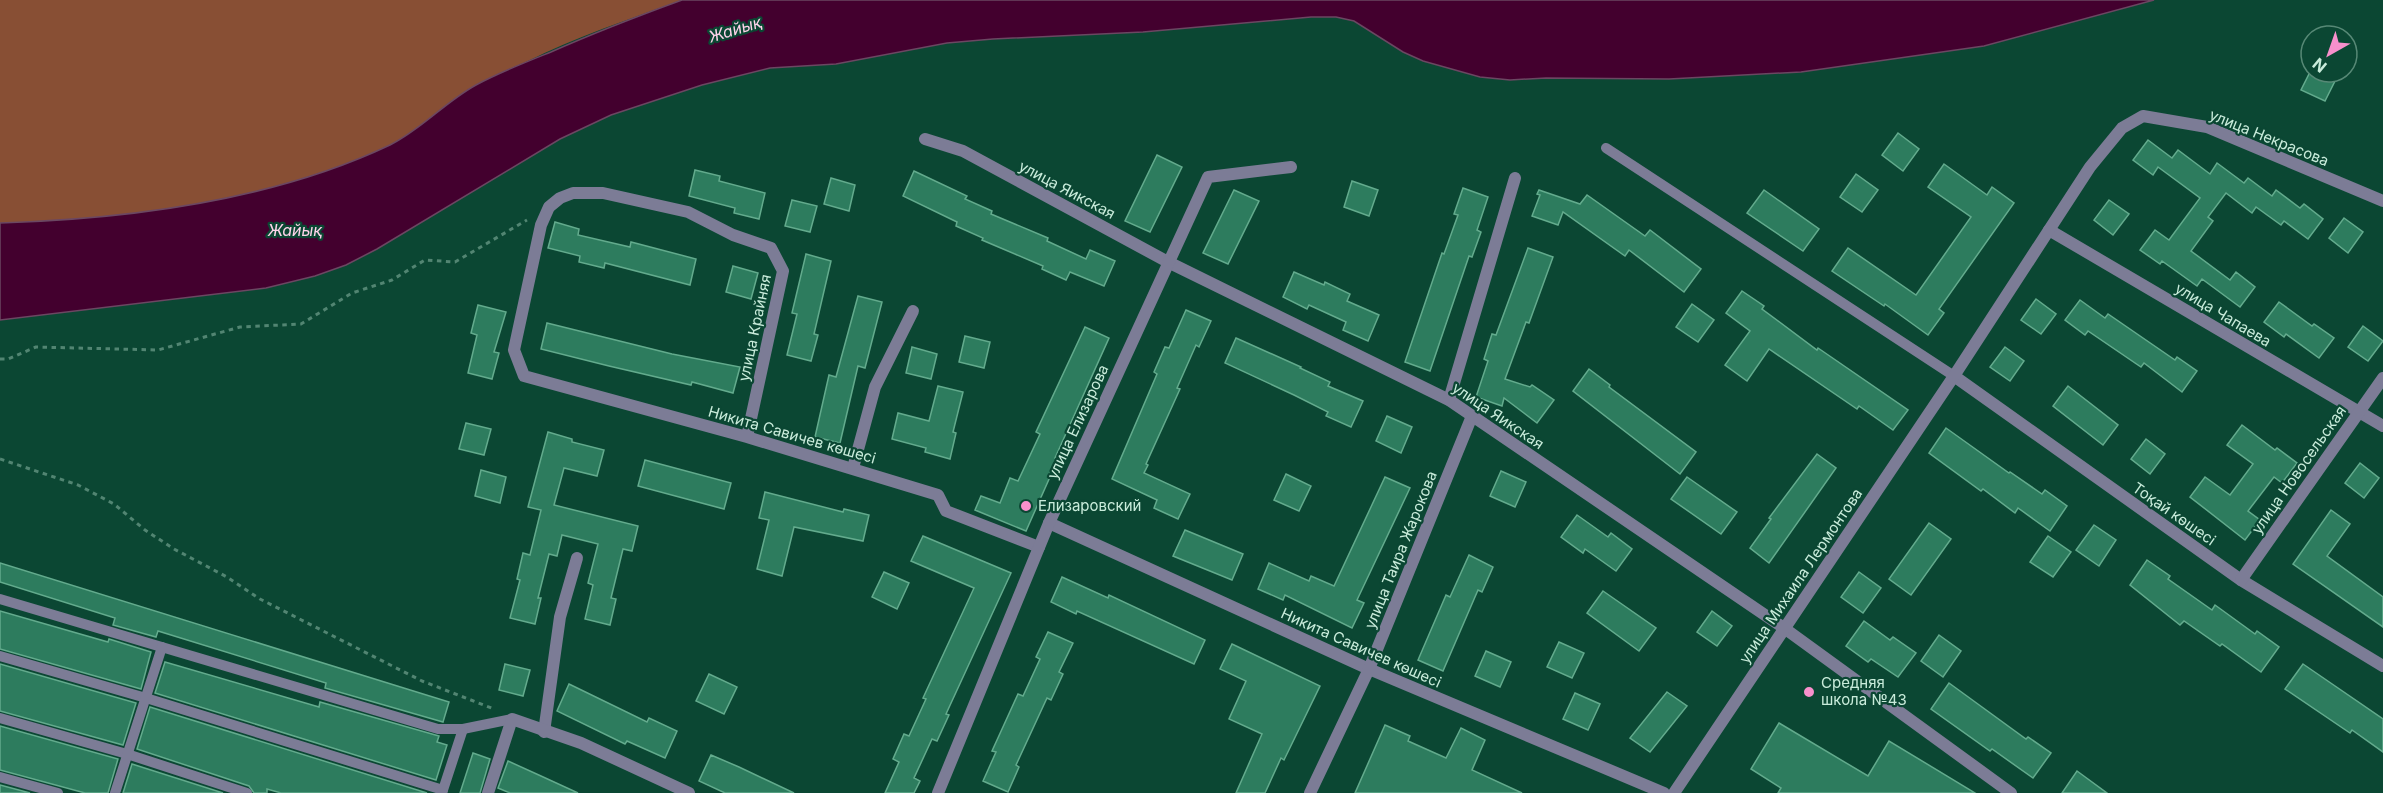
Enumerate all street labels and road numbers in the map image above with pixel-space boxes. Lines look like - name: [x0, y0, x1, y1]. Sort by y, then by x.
- street label: улица Некрасова: [2207, 105, 2332, 170]
- street label: улица Яикская: [1016, 156, 1119, 223]
- street label: улица Крайняя: [734, 273, 775, 383]
- street label: улица Чапаева: [2172, 278, 2275, 351]
- street label: улица Елизарова: [1043, 361, 1112, 482]
- street label: улица Яикская: [1449, 378, 1548, 453]
- street label: Никита Савичев көшесі: [706, 401, 878, 468]
- street label: улица Новосельская: [2247, 402, 2350, 538]
- street label: улица Таира Жарокова: [1360, 468, 1441, 632]
- street label: Тоқай көшесі: [2129, 478, 2220, 549]
- street label: улица Михаила Лермонтова: [1735, 485, 1866, 667]
- street label: Никита Савичев көшесі: [1278, 604, 1444, 692]

